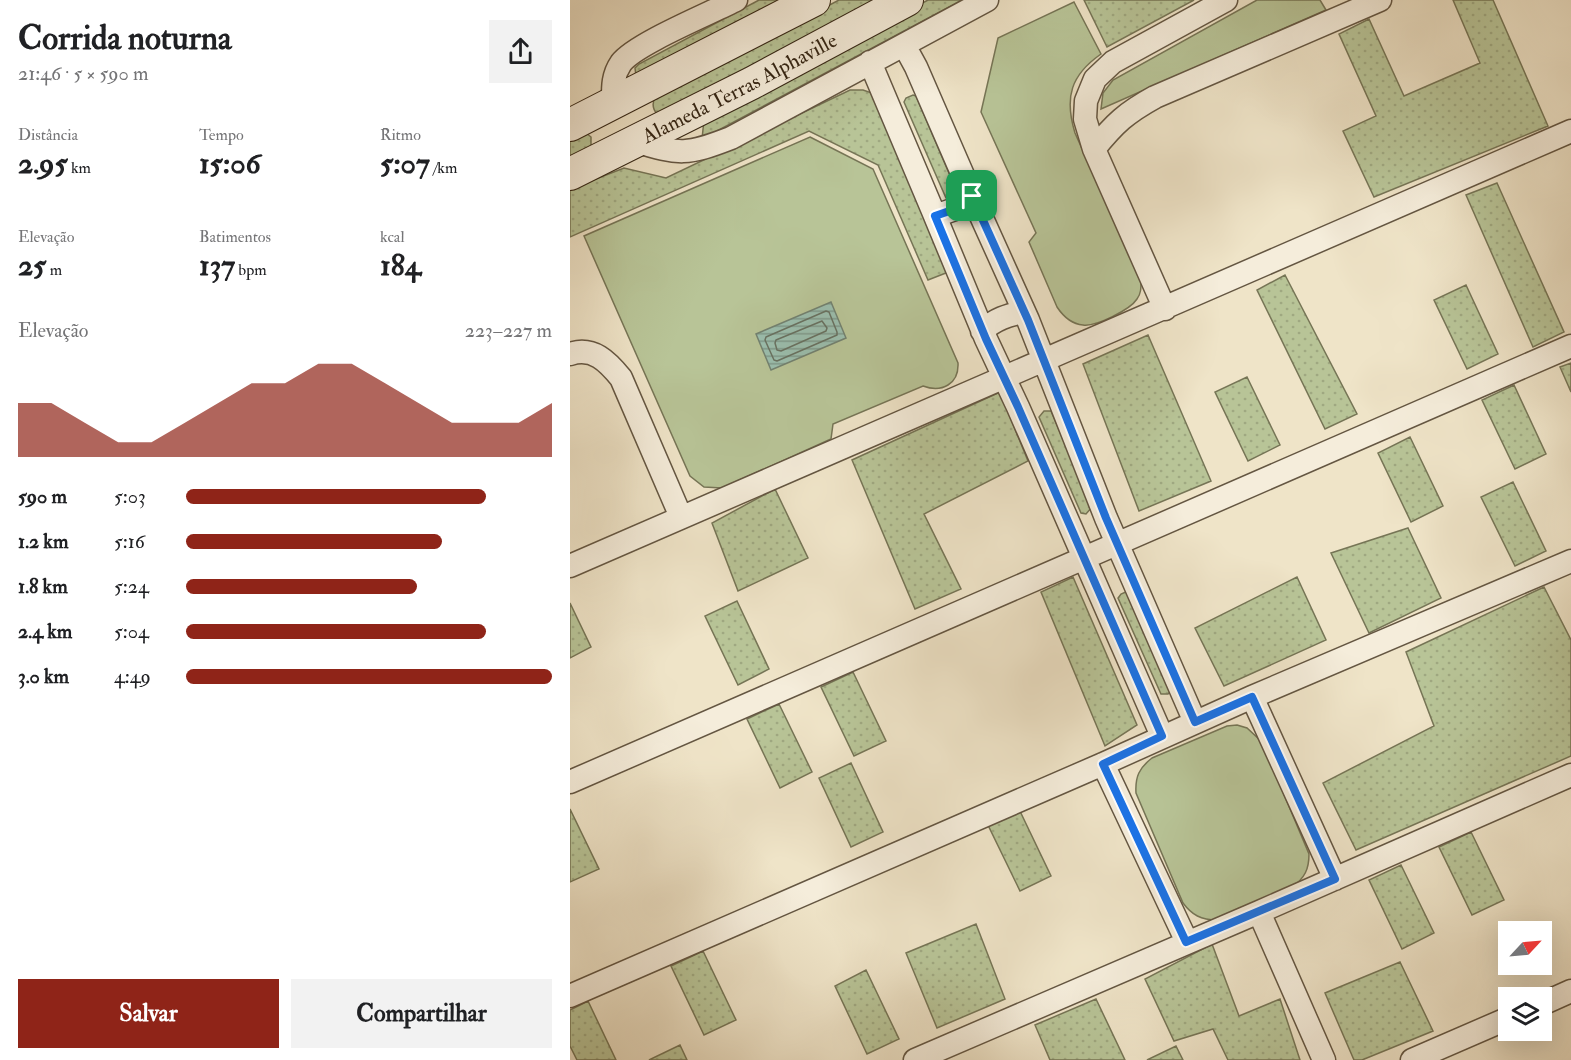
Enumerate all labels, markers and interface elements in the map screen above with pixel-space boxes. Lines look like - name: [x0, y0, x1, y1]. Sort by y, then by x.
- text: Corrida noturna: [18, 18, 232, 59]
- button: share: [489, 20, 552, 83]
- street label: Alameda Terras Alphaville: [637, 27, 842, 150]
- text: 21:46 · 5 × 590 m: [18, 61, 148, 86]
- text: Distância: [18, 125, 78, 145]
- text: Tempo: [199, 125, 244, 145]
- text: Ritmo: [380, 125, 421, 145]
- text: 2.95: [18, 145, 68, 182]
- text: 15:06: [199, 145, 261, 182]
- text: 5:07: [380, 145, 430, 182]
- text: km: [68, 158, 91, 178]
- text: /km: [430, 158, 457, 178]
- pin: [946, 170, 997, 221]
- icon: arrive: [955, 179, 988, 212]
- text: Elevação: [18, 227, 74, 247]
- text: Batimentos: [199, 227, 271, 247]
- text: kcal: [380, 227, 405, 247]
- text: 25: [18, 247, 46, 284]
- text: 137: [199, 247, 235, 284]
- text: 184: [380, 247, 421, 284]
- text: m: [46, 260, 62, 280]
- text: bpm: [235, 260, 267, 280]
- text: Elevação: [18, 318, 88, 343]
- text: 223–227 m: [465, 318, 552, 343]
- text: 590 m: [18, 484, 67, 509]
- text: 5:03: [114, 484, 146, 509]
- text: 1.2 km: [18, 529, 68, 554]
- text: 5:16: [114, 529, 145, 554]
- text: 1.8 km: [18, 574, 68, 599]
- text: 5:24: [114, 574, 149, 599]
- text: 2.4 km: [18, 619, 72, 644]
- text: 5:04: [114, 619, 149, 644]
- text: 3.0 km: [18, 664, 69, 689]
- text: 4:49: [114, 664, 151, 689]
- north arrow: [1498, 921, 1552, 975]
- map controls: [1498, 921, 1552, 1041]
- button: Salvar: [18, 979, 279, 1048]
- button: Compartilhar: [291, 979, 552, 1048]
- button: layers: [1498, 987, 1552, 1041]

